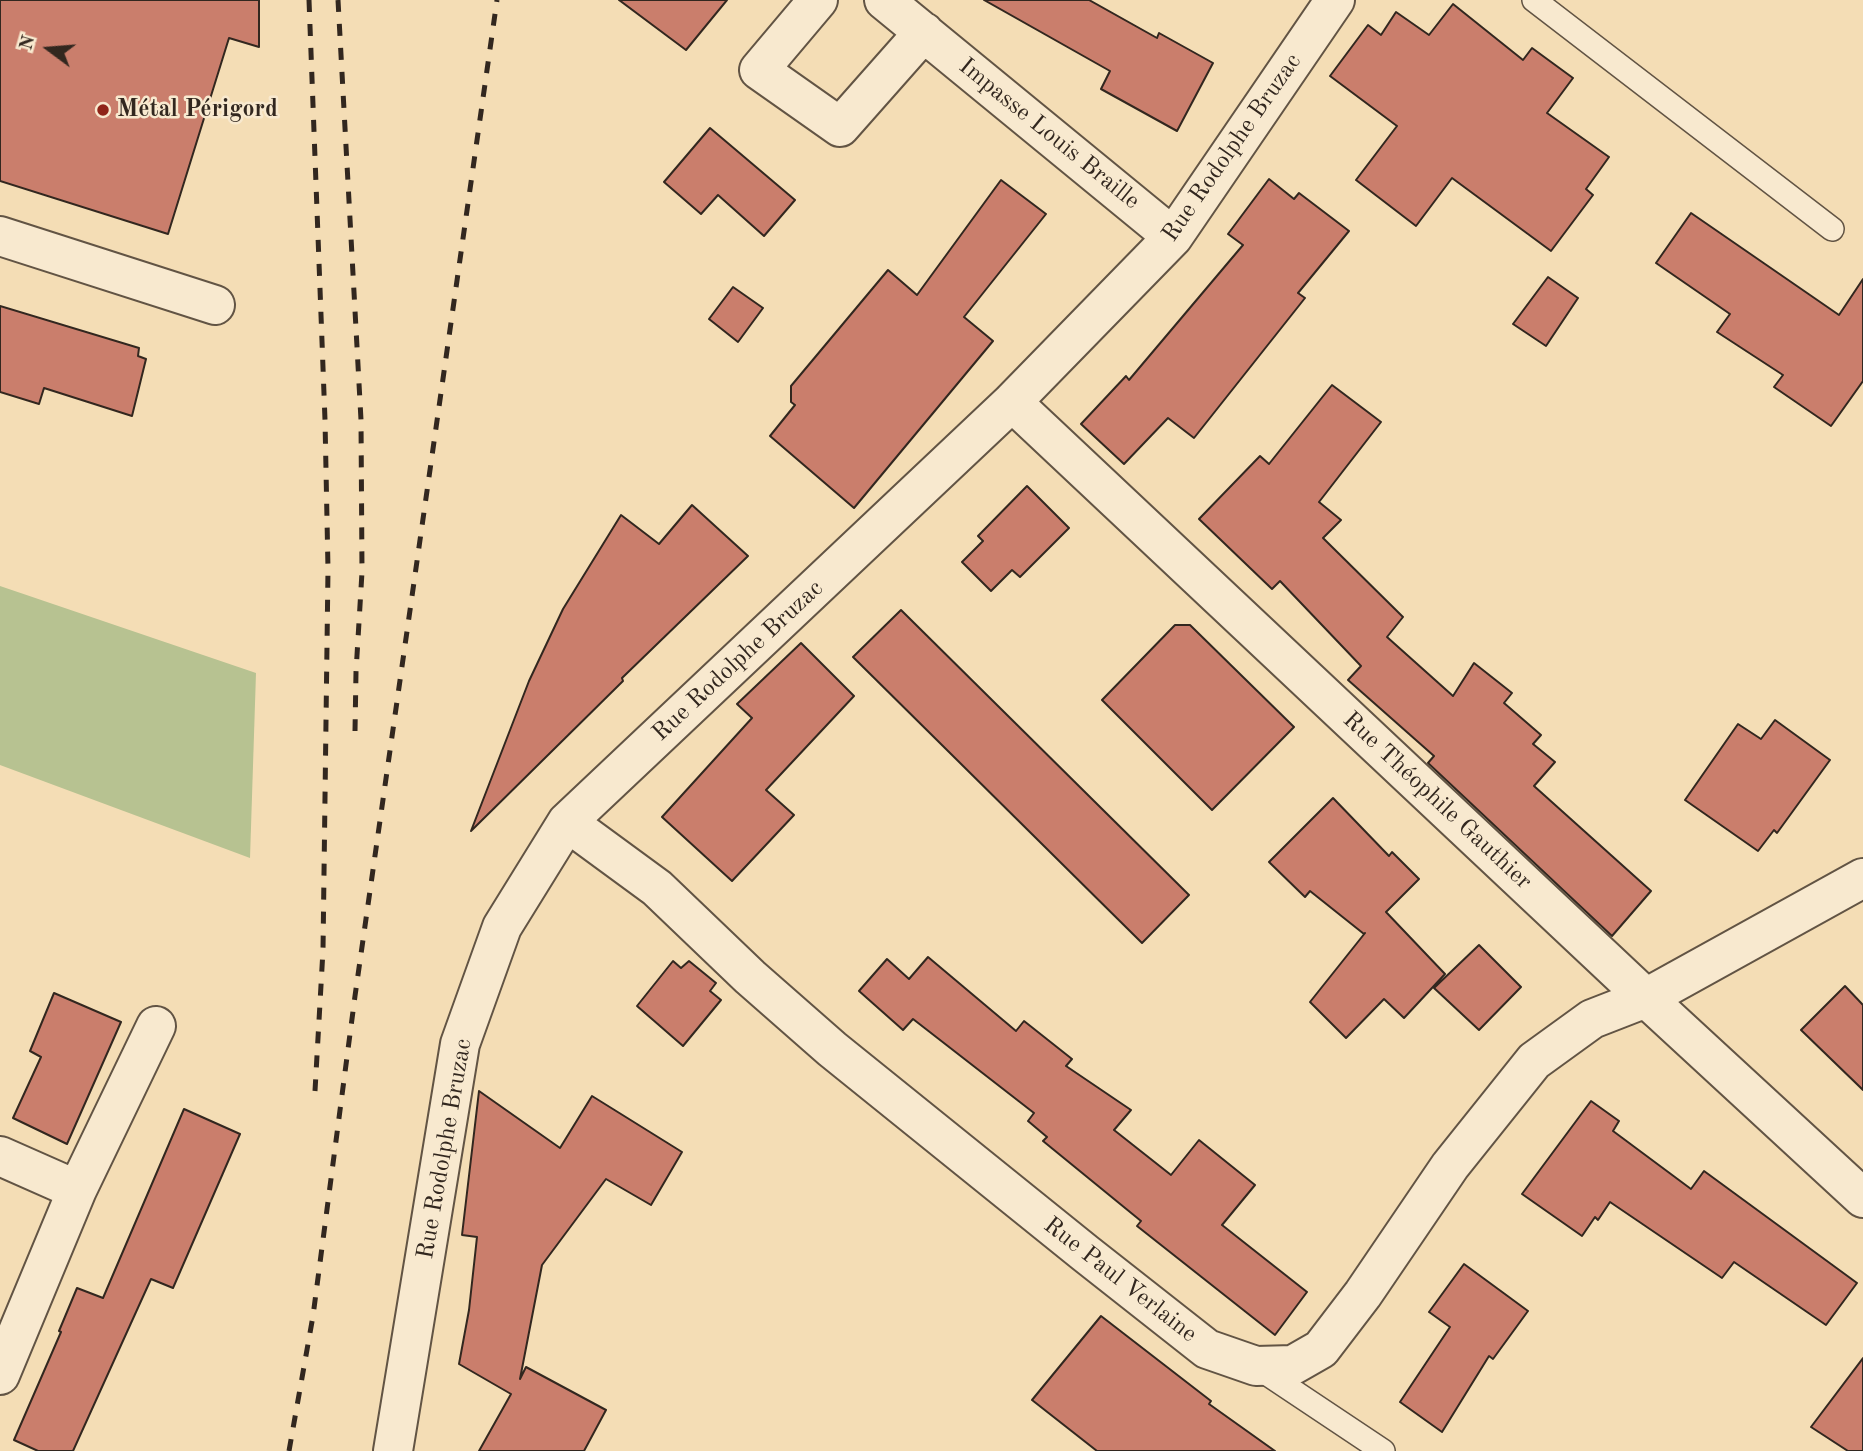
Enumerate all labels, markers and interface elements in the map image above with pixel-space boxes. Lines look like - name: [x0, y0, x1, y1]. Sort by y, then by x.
- north arrow: [14, 14, 84, 84]
- text: N: [17, 33, 39, 53]
- street label: Rue Rodolphe Bruzac: [1156, 48, 1308, 248]
- street label: Impasse Louis Braille: [953, 52, 1145, 216]
- place label: Métal Périgord: [117, 96, 278, 124]
- marker: Métal Périgord: [95, 102, 111, 118]
- street label: Rue Rodolphe Bruzac: [647, 574, 829, 748]
- street label: Rue Théophile Gauthier: [1337, 706, 1537, 896]
- street label: Rue Rodolphe Bruzac: [411, 1037, 479, 1261]
- street label: Rue Paul Verlaine: [1038, 1211, 1202, 1349]

